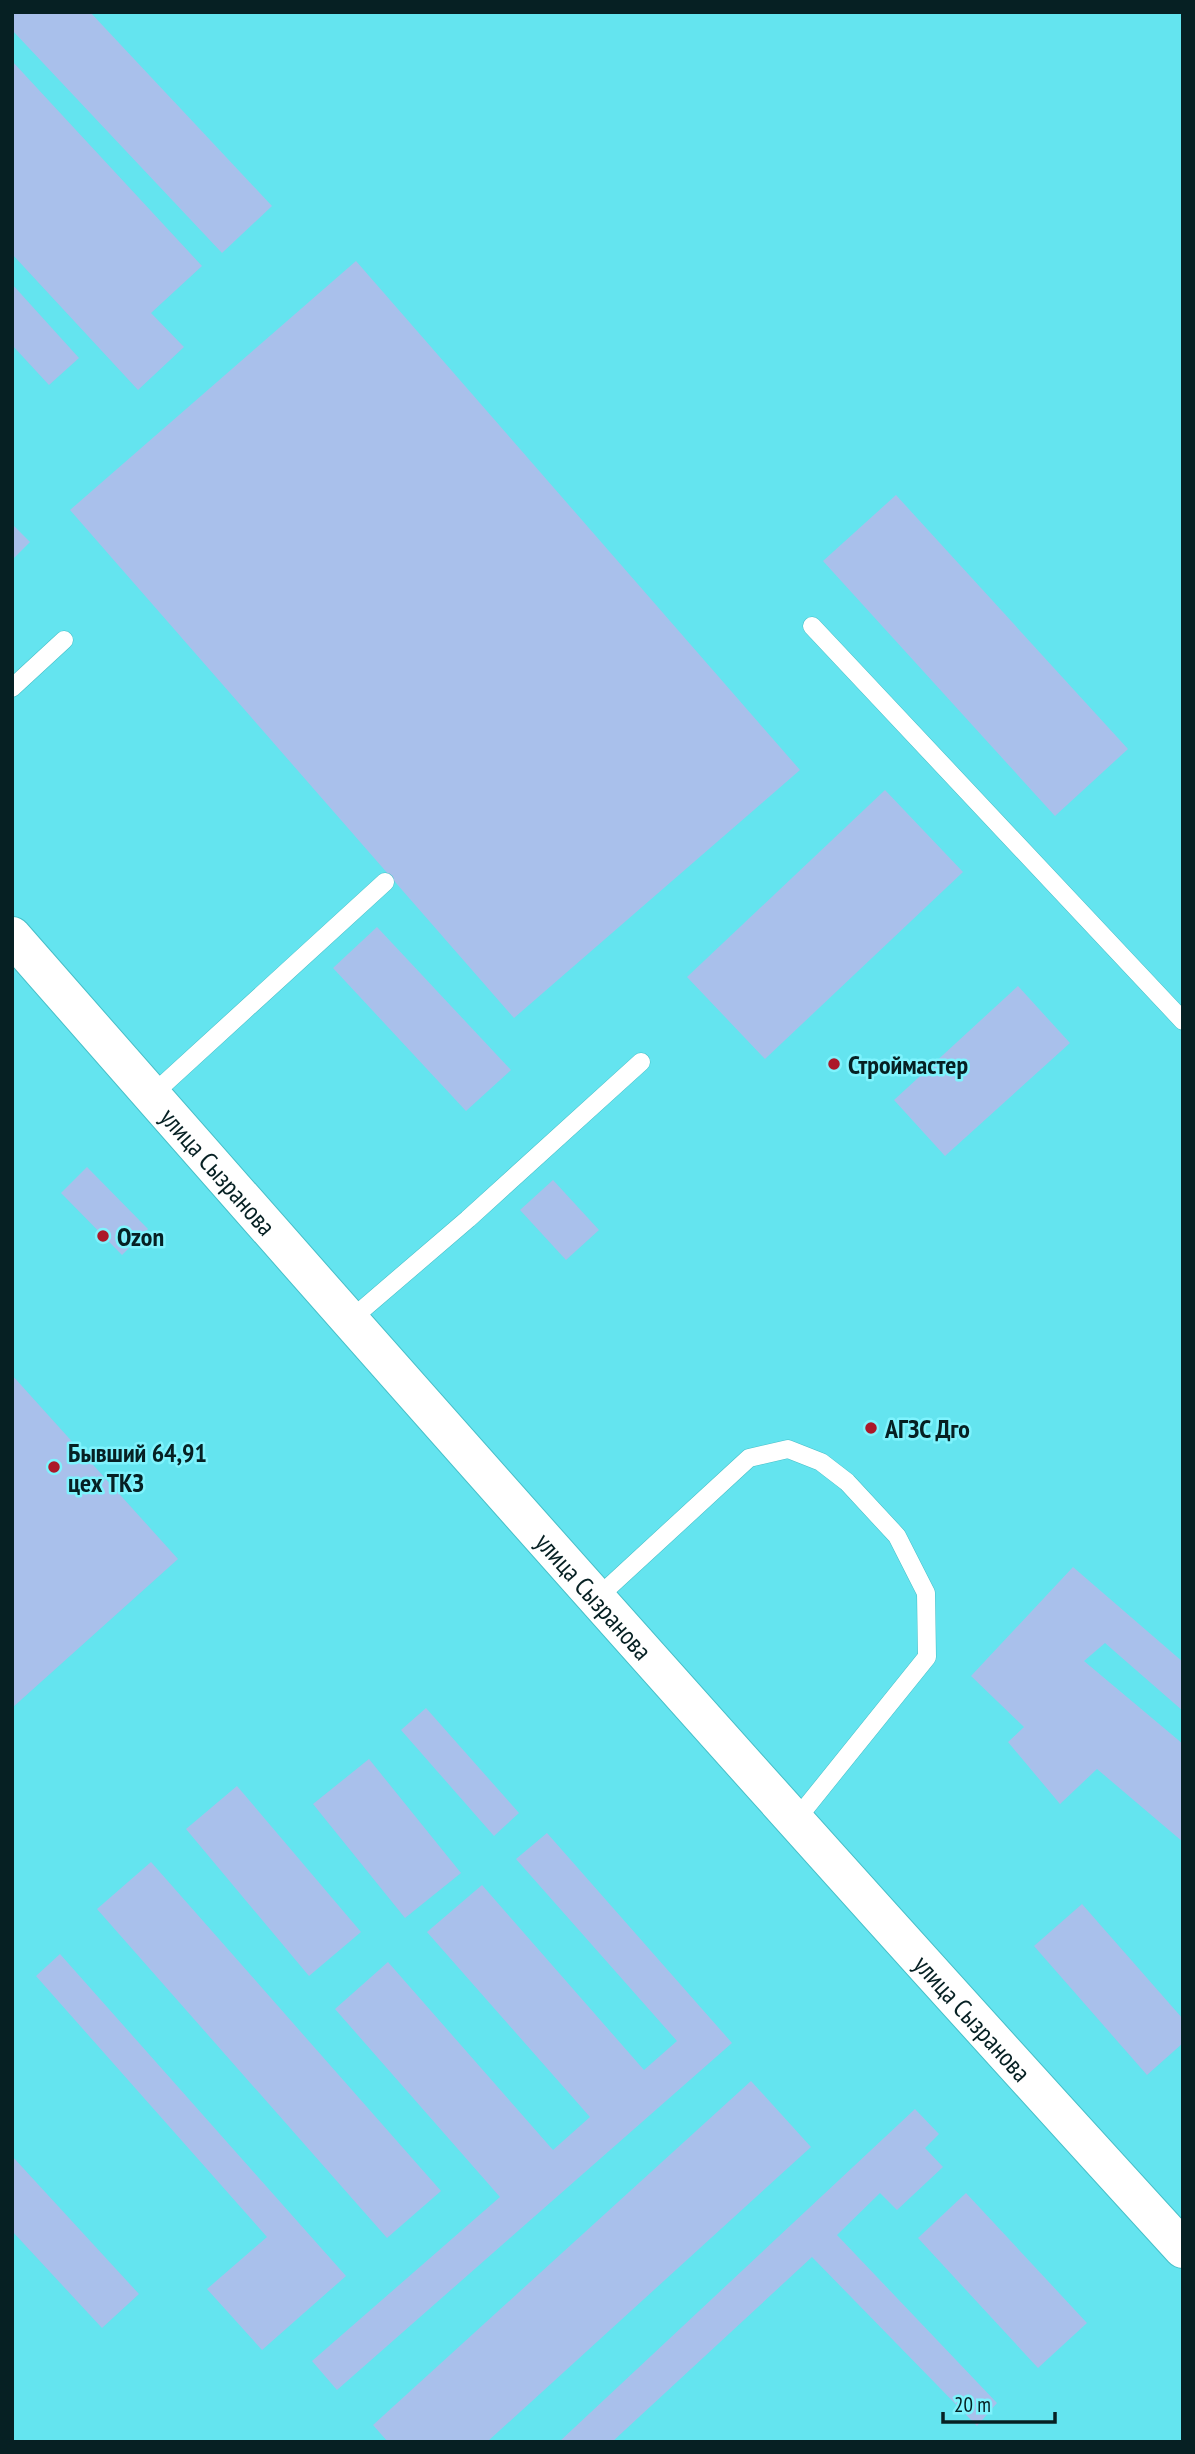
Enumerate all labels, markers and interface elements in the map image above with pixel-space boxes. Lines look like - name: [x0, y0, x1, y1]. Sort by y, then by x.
- place label: Строймастер: [848, 1048, 968, 1081]
- marker: Строймастер: [826, 1056, 842, 1072]
- street label: улица Сызранова: [154, 1101, 283, 1242]
- place label: Ozon: [117, 1220, 164, 1253]
- marker: Ozon: [95, 1228, 111, 1244]
- place label: АГЗС Дго: [884, 1412, 970, 1445]
- marker: АГЗС Дго: [863, 1420, 879, 1436]
- place label: Бывший 64,91 цех ТКЗ: [68, 1436, 207, 1499]
- marker: Бывший 64,91 цех ТКЗ: [46, 1459, 62, 1475]
- street label: улица Сызранова: [529, 1526, 659, 1666]
- street label: улица Сызранова: [907, 1948, 1038, 2088]
- scale bar: [943, 2380, 1055, 2424]
- text: 20 m: [954, 2391, 991, 2418]

